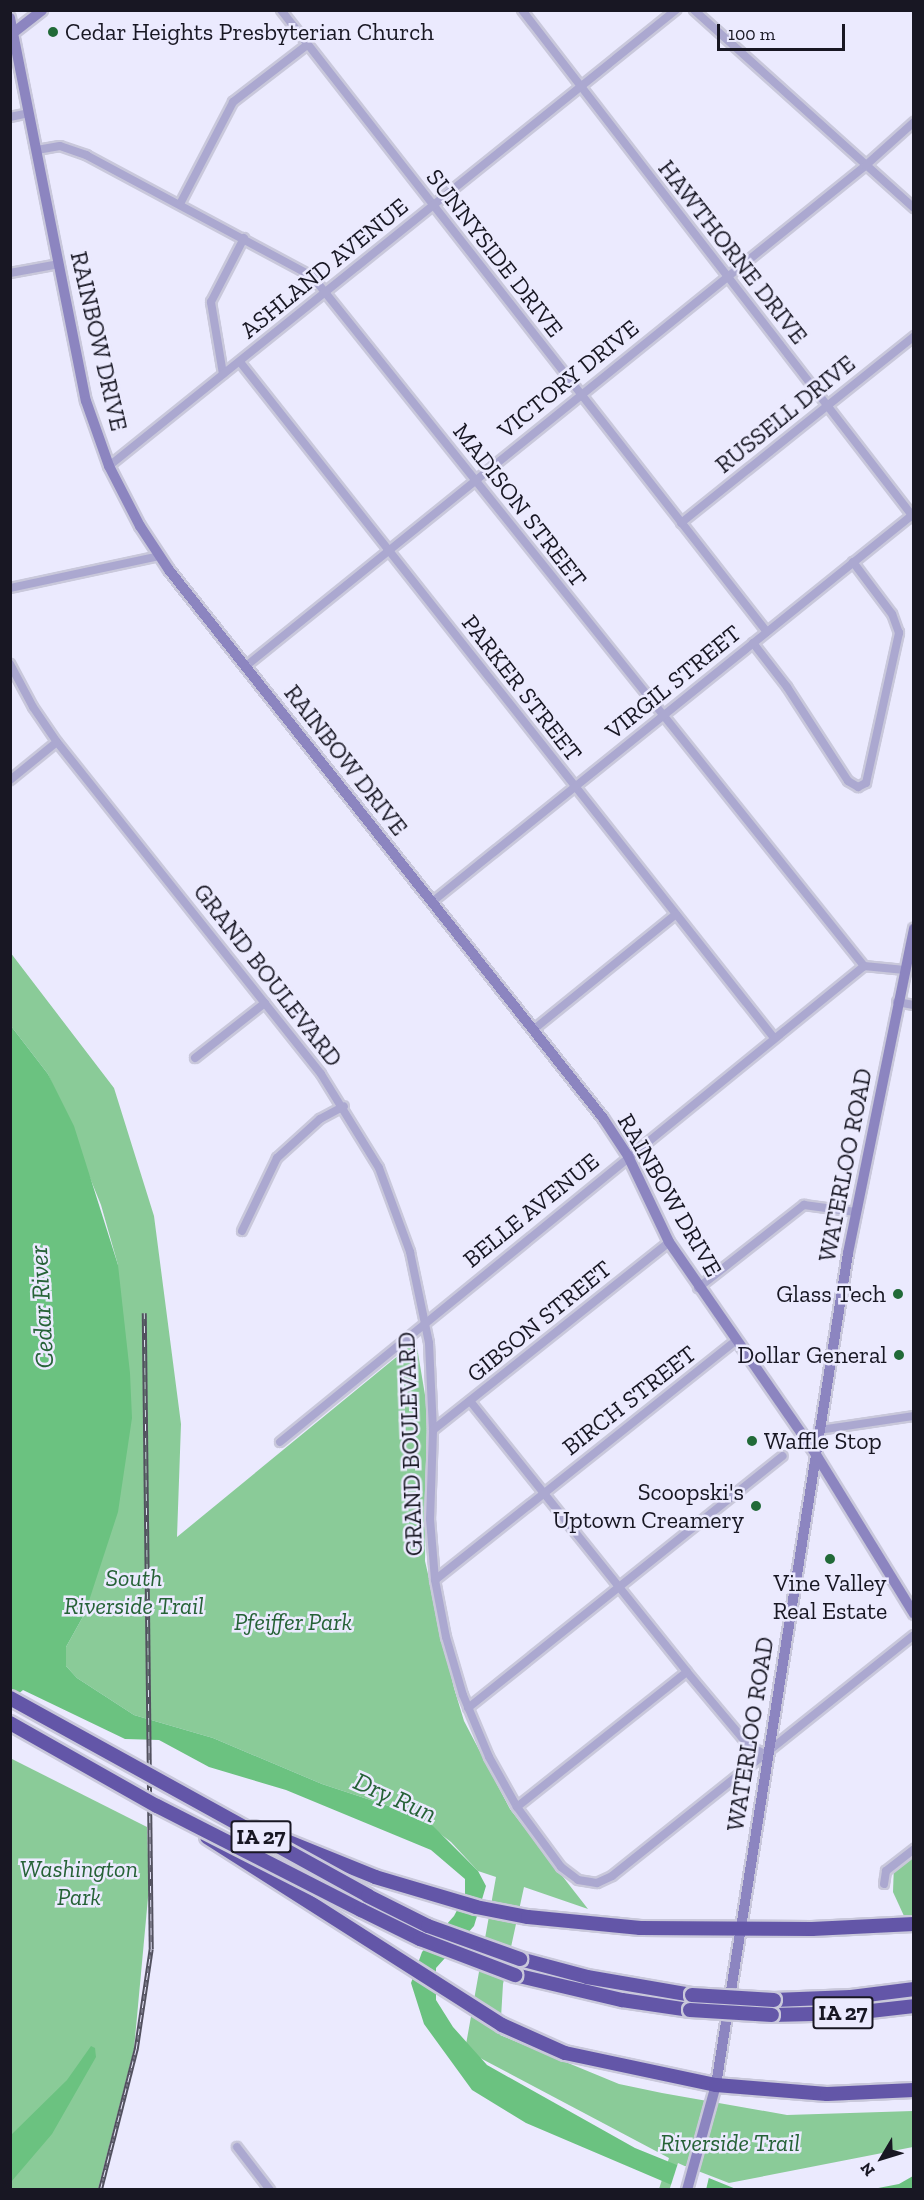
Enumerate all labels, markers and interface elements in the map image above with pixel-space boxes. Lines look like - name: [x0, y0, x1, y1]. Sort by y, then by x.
- scale bar: [720, 12, 848, 50]
- place label: Cedar Heights Presbyterian Church: [65, 18, 434, 46]
- text: 100 m: [728, 23, 775, 45]
- marker: Cedar Heights Presbyterian Church: [46, 25, 60, 39]
- street label: HAWTHORNE DRIVE: [652, 154, 814, 350]
- street label: SUNNYSIDE DRIVE: [420, 163, 570, 343]
- street label: ASHLAND AVENUE: [234, 191, 414, 345]
- street label: RAINBOW DRIVE: [64, 248, 134, 434]
- street label: VICTORY DRIVE: [491, 313, 645, 445]
- street label: RUSSELL DRIVE: [709, 349, 861, 479]
- street label: MADISON STREET: [447, 417, 593, 593]
- street label: PARKER STREET: [456, 609, 588, 767]
- street label: VIRGIL STREET: [599, 618, 747, 746]
- street label: RAINBOW DRIVE: [278, 679, 414, 841]
- street label: GRAND BOULEVARD: [188, 878, 348, 1072]
- street label: WATERLOO ROAD: [812, 1066, 878, 1264]
- street label: RAINBOW DRIVE: [612, 1108, 728, 1282]
- street label: BELLE AVENUE: [457, 1146, 605, 1274]
- water label: Cedar River: [23, 1245, 61, 1369]
- street label: GIBSON STREET: [461, 1254, 617, 1388]
- place label: Glass Tech: [776, 1280, 886, 1308]
- marker: Glass Tech: [891, 1287, 905, 1301]
- street label: GRAND BOULEVARD: [392, 1331, 428, 1557]
- street label: BIRCH STREET: [556, 1339, 702, 1461]
- place label: Dollar General: [737, 1341, 887, 1369]
- marker: Dollar General: [892, 1348, 906, 1362]
- place label: Waffle Stop: [764, 1427, 882, 1455]
- marker: Waffle Stop: [745, 1434, 759, 1448]
- place label: Scoopski's Uptown Creamery: [553, 1478, 744, 1534]
- marker: Scoopski's Uptown Creamery: [749, 1499, 763, 1513]
- marker: Vine Valley Real Estate: [823, 1552, 837, 1566]
- park label: South Riverside Trail: [64, 1564, 204, 1620]
- place label: Vine Valley Real Estate: [773, 1569, 887, 1625]
- park label: Pfeiffer Park: [234, 1608, 352, 1636]
- street label: WATERLOO ROAD: [720, 1635, 780, 1833]
- water label: Dry Run: [349, 1766, 441, 1830]
- road number: IA 27: [230, 1818, 292, 1856]
- park label: Washington Park: [20, 1855, 138, 1911]
- road number: IA 27: [812, 1994, 874, 2032]
- north arrow: [852, 2128, 912, 2188]
- park label: Riverside Trail: [660, 2129, 800, 2157]
- text: N: [856, 2159, 879, 2180]

